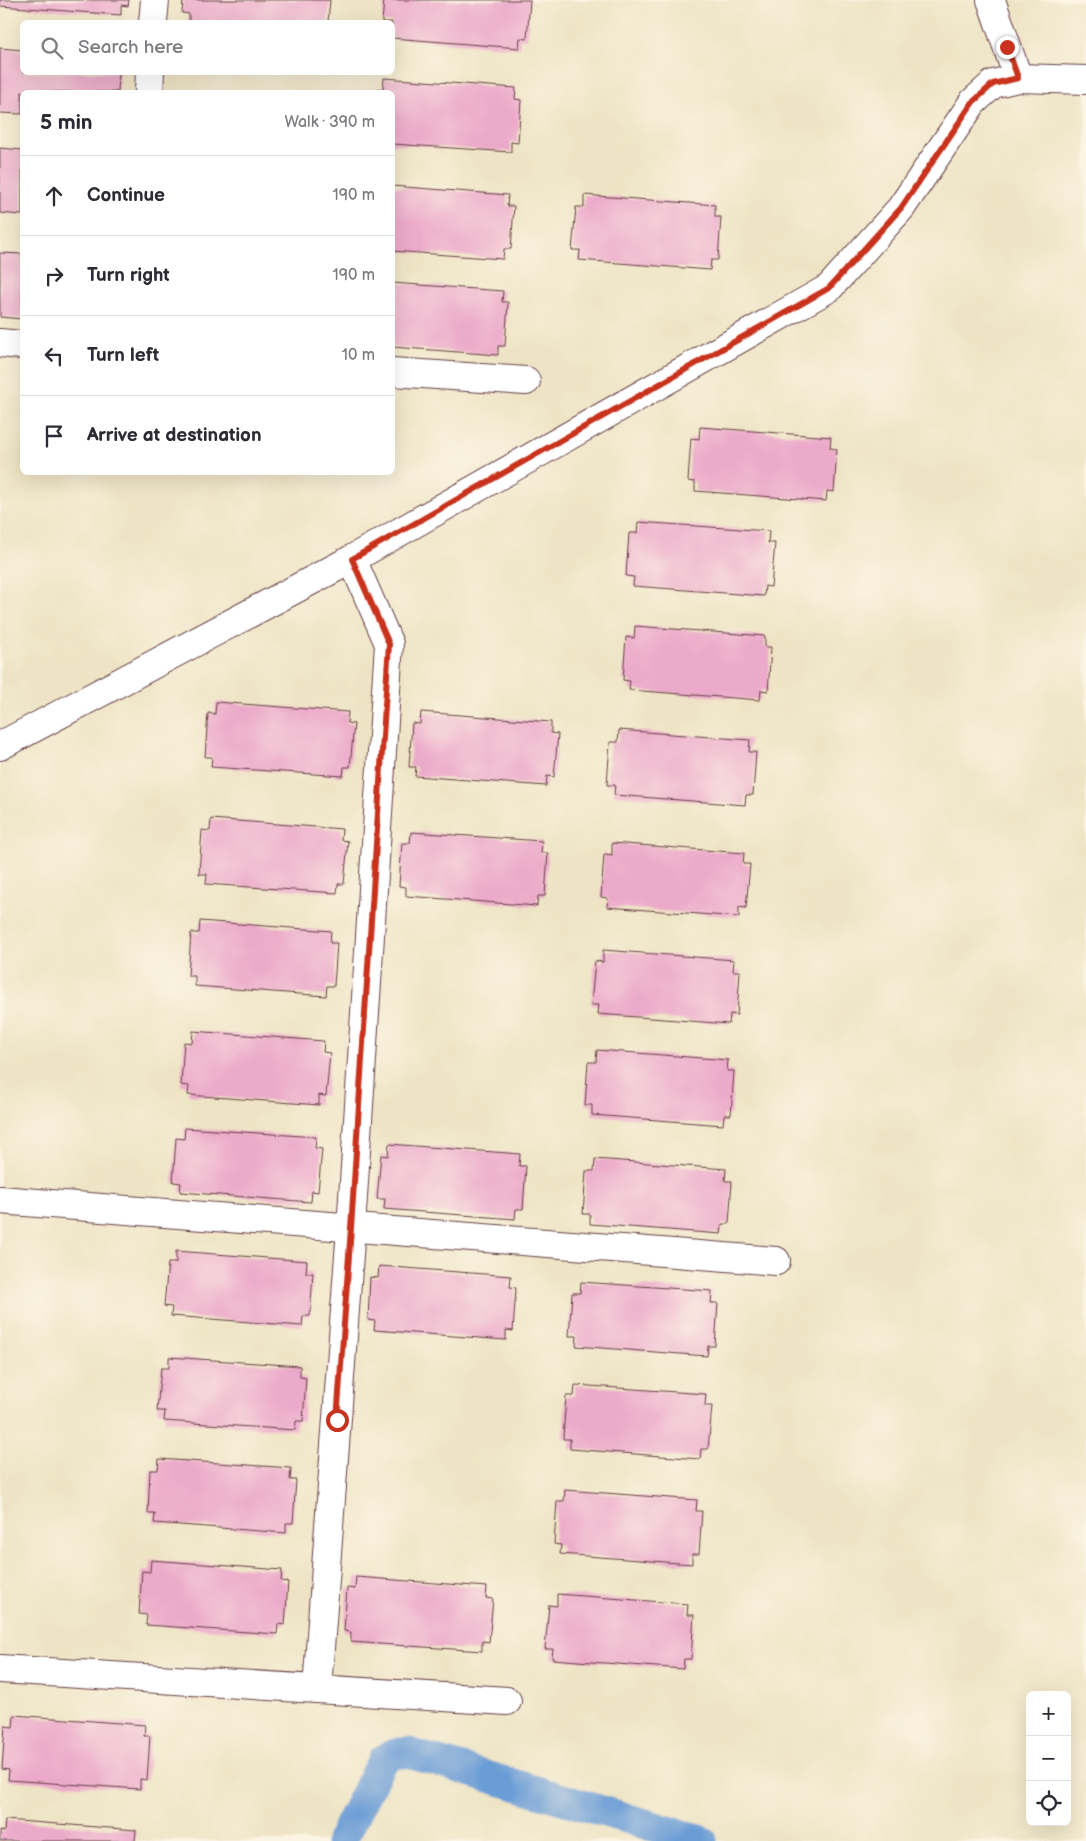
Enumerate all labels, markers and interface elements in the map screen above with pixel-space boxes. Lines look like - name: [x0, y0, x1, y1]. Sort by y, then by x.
- search box: [20, 20, 395, 75]
- icon: search: [38, 34, 66, 62]
- text: Search here: [78, 36, 183, 59]
- route end: [996, 36, 1019, 59]
- text: 5 min: [40, 110, 93, 135]
- text: Walk · 390 m: [284, 113, 375, 132]
- icon: ahead: [40, 182, 68, 210]
- text: Continue: [87, 184, 165, 207]
- text: 190 m: [333, 186, 375, 205]
- icon: right: [40, 262, 68, 290]
- text: Turn right: [87, 264, 170, 287]
- text: 190 m: [333, 266, 375, 285]
- icon: left: [40, 342, 68, 370]
- text: Turn left: [87, 344, 159, 367]
- text: 10 m: [342, 346, 375, 365]
- icon: arrive: [40, 422, 68, 450]
- text: Arrive at destination: [87, 424, 262, 447]
- route start: [326, 1409, 349, 1432]
- map controls: [1026, 1691, 1071, 1826]
- button: +: [1026, 1691, 1071, 1736]
- button: −: [1026, 1736, 1071, 1781]
- button: locate: [1026, 1781, 1071, 1826]

